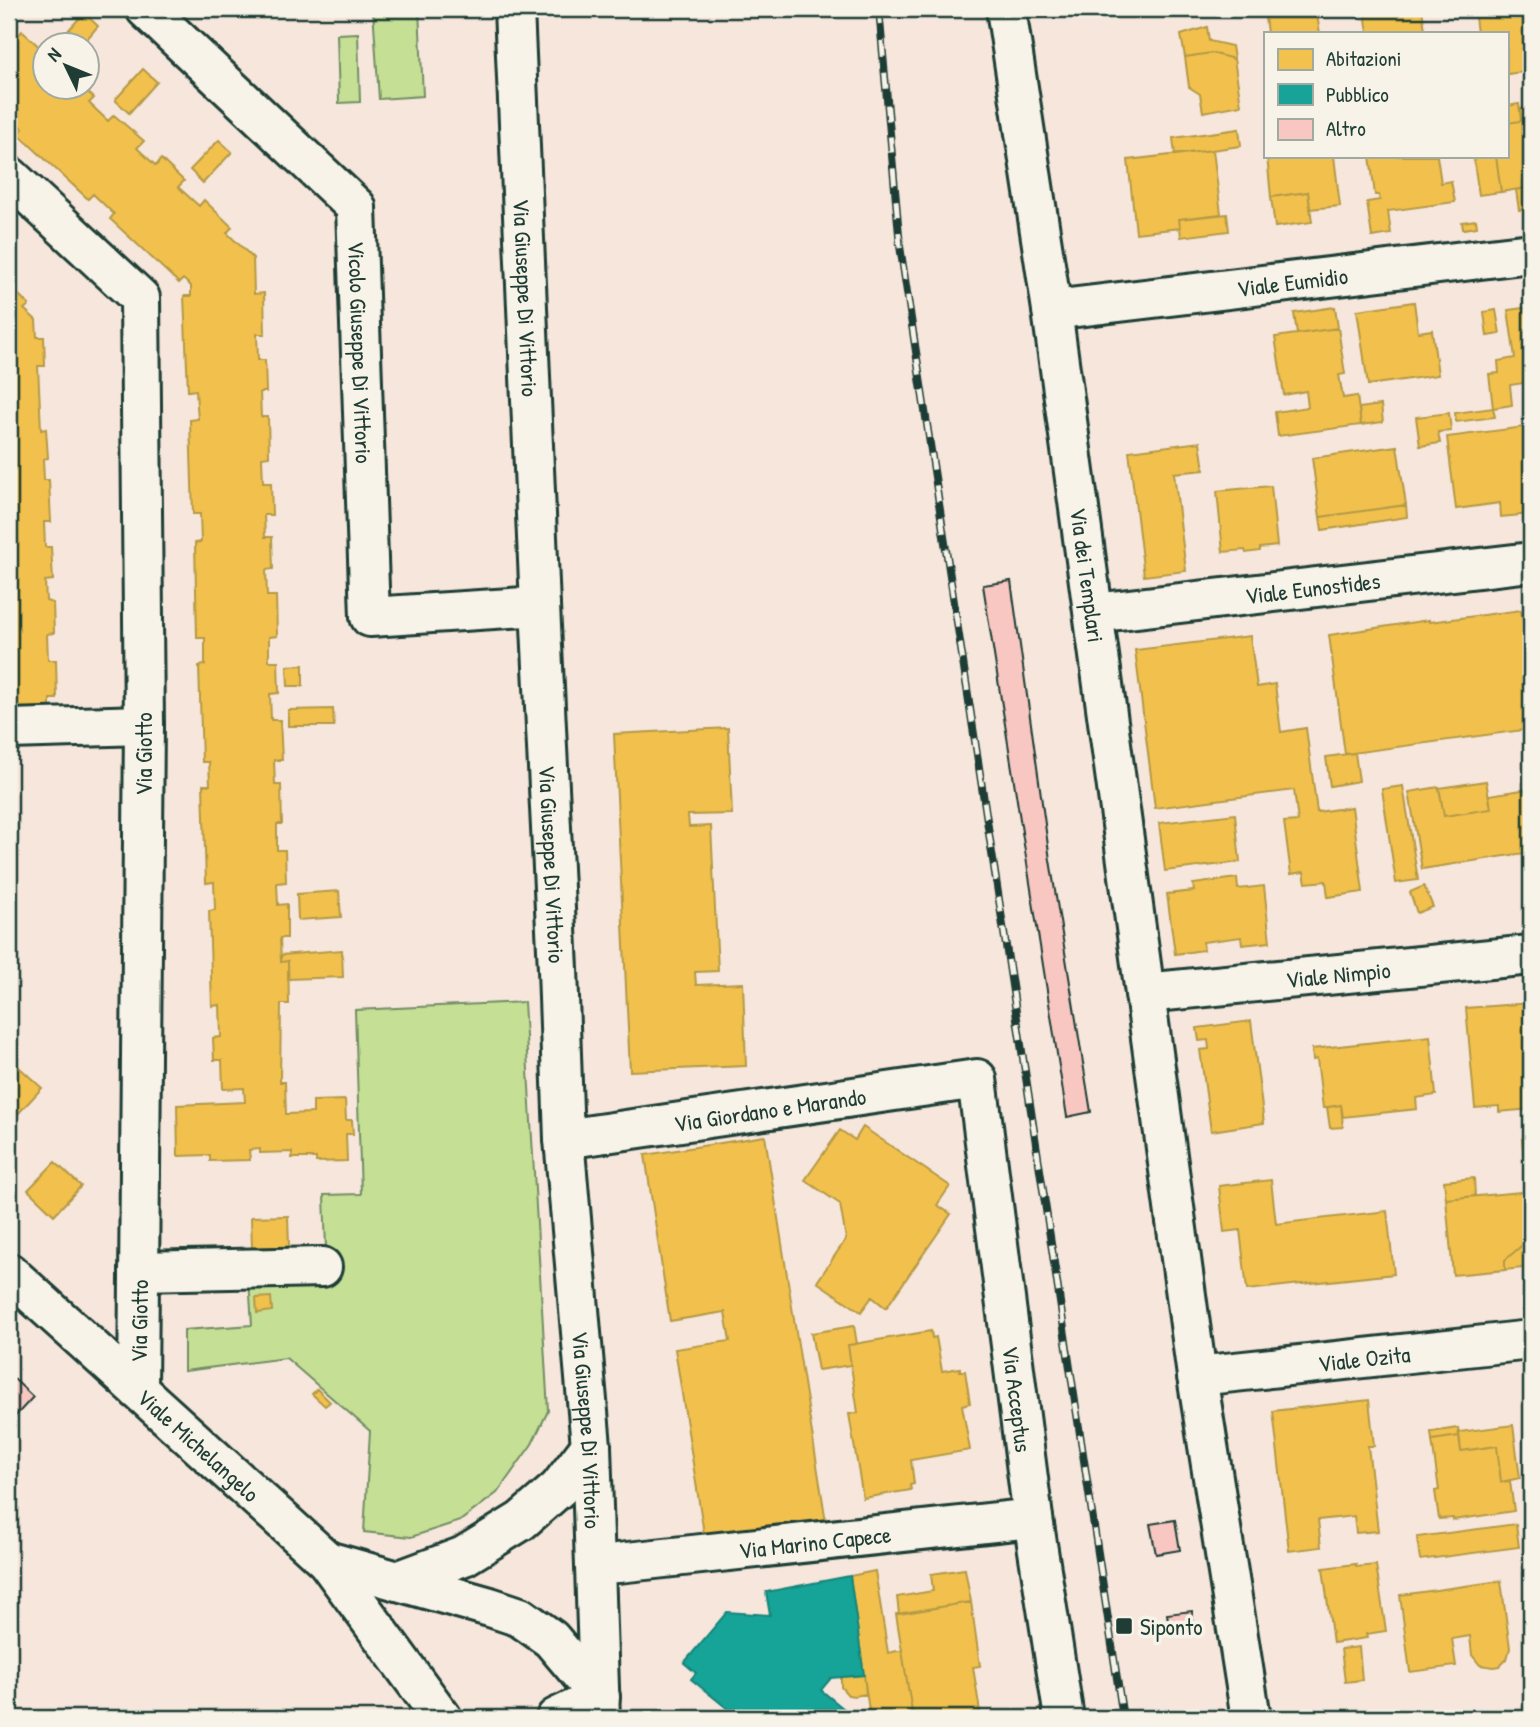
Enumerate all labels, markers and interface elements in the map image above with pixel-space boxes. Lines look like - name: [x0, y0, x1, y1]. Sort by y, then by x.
- north arrow: [32, 32, 102, 102]
- legend: [1264, 32, 1508, 158]
- text: N: [41, 42, 67, 67]
- text: Abitazioni: [1326, 44, 1401, 73]
- text: Pubblico: [1326, 80, 1389, 109]
- text: Altro: [1326, 114, 1366, 143]
- street label: Via Giuseppe Di Vittorio: [507, 198, 546, 397]
- street label: Vicolo Giuseppe Di Vittorio: [342, 241, 380, 464]
- street label: Viale Eumidio: [1235, 259, 1349, 303]
- street label: Via dei Templari: [1064, 506, 1113, 644]
- street label: Viale Eunostides: [1243, 564, 1382, 611]
- street label: Via Giotto: [128, 713, 159, 795]
- street label: Via Giuseppe Di Vittorio: [532, 765, 573, 964]
- street label: Viale Nimpio: [1284, 953, 1392, 995]
- street label: Via Giordano e Marando: [672, 1080, 868, 1138]
- street label: Via Giotto: [123, 1279, 155, 1363]
- street label: Via Giuseppe Di Vittorio: [565, 1330, 609, 1529]
- street label: Viale Ozita: [1316, 1338, 1412, 1378]
- street label: Via Acceptus: [996, 1344, 1040, 1454]
- street label: Viale Michelangelo: [131, 1381, 266, 1508]
- street label: Via Marino Capece: [737, 1518, 892, 1565]
- place label: Siponto: [1140, 1611, 1202, 1642]
- marker: Siponto: [1114, 1616, 1134, 1636]

